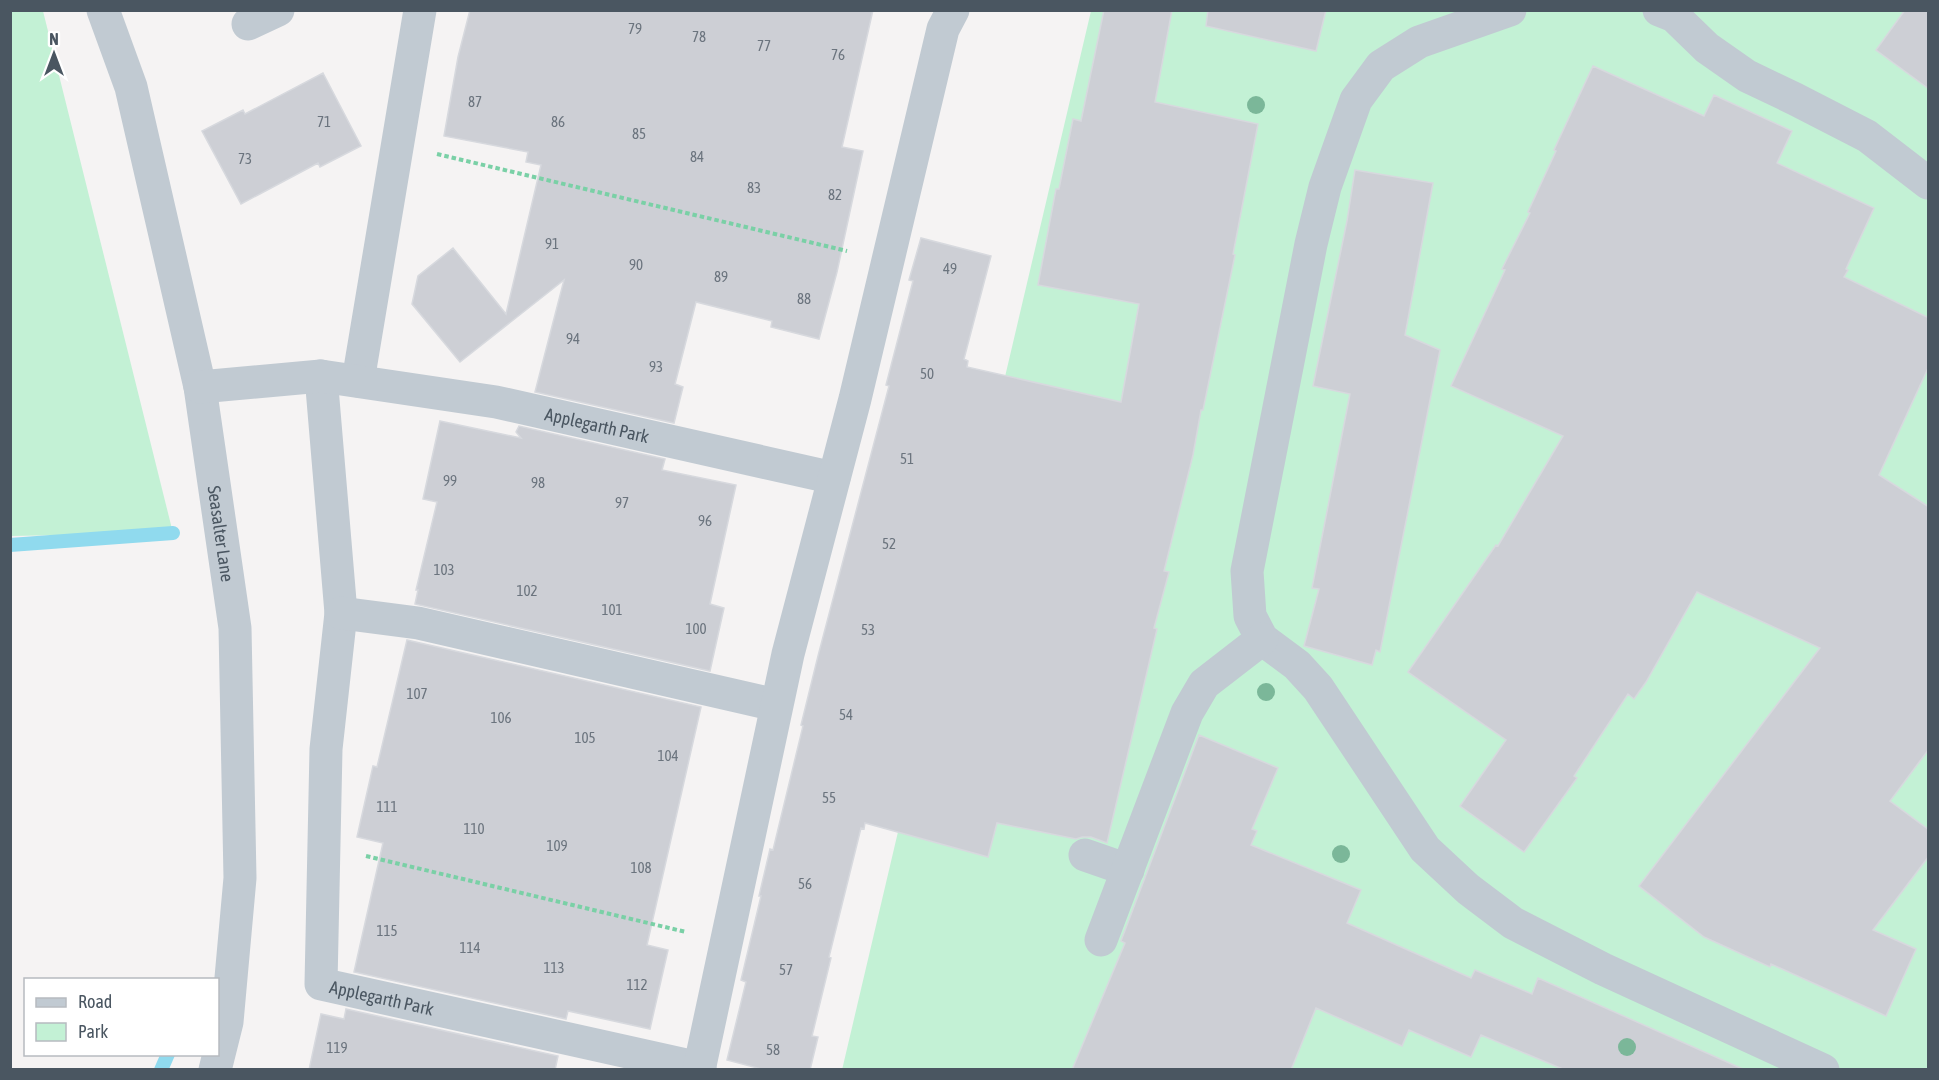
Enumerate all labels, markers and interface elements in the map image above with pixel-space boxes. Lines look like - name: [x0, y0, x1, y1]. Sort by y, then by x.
- house number: 79: [628, 20, 642, 37]
- north arrow: [24, 24, 84, 84]
- house number: 78: [692, 28, 706, 45]
- text: N: [49, 30, 59, 48]
- house number: 77: [757, 37, 771, 54]
- house number: 76: [831, 46, 845, 63]
- house number: 87: [468, 93, 482, 110]
- house number: 71: [317, 113, 331, 130]
- house number: 86: [551, 113, 565, 130]
- house number: 85: [632, 125, 646, 142]
- house number: 84: [690, 148, 704, 165]
- house number: 73: [238, 150, 252, 167]
- house number: 83: [747, 179, 761, 196]
- house number: 82: [828, 186, 842, 203]
- house number: 91: [545, 235, 559, 252]
- house number: 90: [629, 256, 643, 273]
- house number: 49: [943, 260, 957, 277]
- house number: 89: [714, 268, 728, 285]
- house number: 88: [797, 290, 811, 307]
- house number: 94: [566, 330, 580, 347]
- house number: 93: [649, 358, 663, 375]
- house number: 50: [920, 365, 934, 382]
- street label: Applegarth Park: [543, 403, 651, 447]
- house number: 51: [900, 450, 914, 467]
- house number: 99: [443, 472, 457, 489]
- house number: 98: [531, 474, 545, 491]
- street label: Seasalter Lane: [204, 484, 239, 583]
- house number: 97: [615, 494, 629, 511]
- house number: 96: [698, 512, 712, 529]
- house number: 52: [882, 535, 896, 552]
- house number: 103: [433, 561, 455, 578]
- house number: 102: [516, 582, 538, 599]
- house number: 101: [601, 601, 623, 618]
- house number: 100: [685, 620, 707, 637]
- house number: 53: [861, 621, 875, 638]
- house number: 107: [406, 685, 428, 702]
- house number: 54: [839, 706, 853, 723]
- house number: 106: [490, 709, 512, 726]
- house number: 105: [574, 729, 596, 746]
- house number: 104: [657, 747, 679, 764]
- house number: 55: [822, 789, 836, 806]
- house number: 111: [376, 798, 398, 815]
- house number: 110: [463, 820, 485, 837]
- house number: 109: [546, 837, 568, 854]
- house number: 108: [630, 859, 652, 876]
- house number: 56: [798, 875, 812, 892]
- house number: 115: [376, 922, 398, 939]
- house number: 114: [459, 939, 481, 956]
- house number: 113: [543, 959, 565, 976]
- house number: 57: [779, 961, 793, 978]
- street label: Applegarth Park: [328, 976, 436, 1019]
- house number: 112: [626, 976, 648, 993]
- legend: [24, 978, 219, 1056]
- text: Road: [78, 991, 112, 1012]
- text: Park: [78, 1021, 108, 1042]
- house number: 119: [326, 1039, 348, 1056]
- house number: 58: [766, 1041, 780, 1058]

